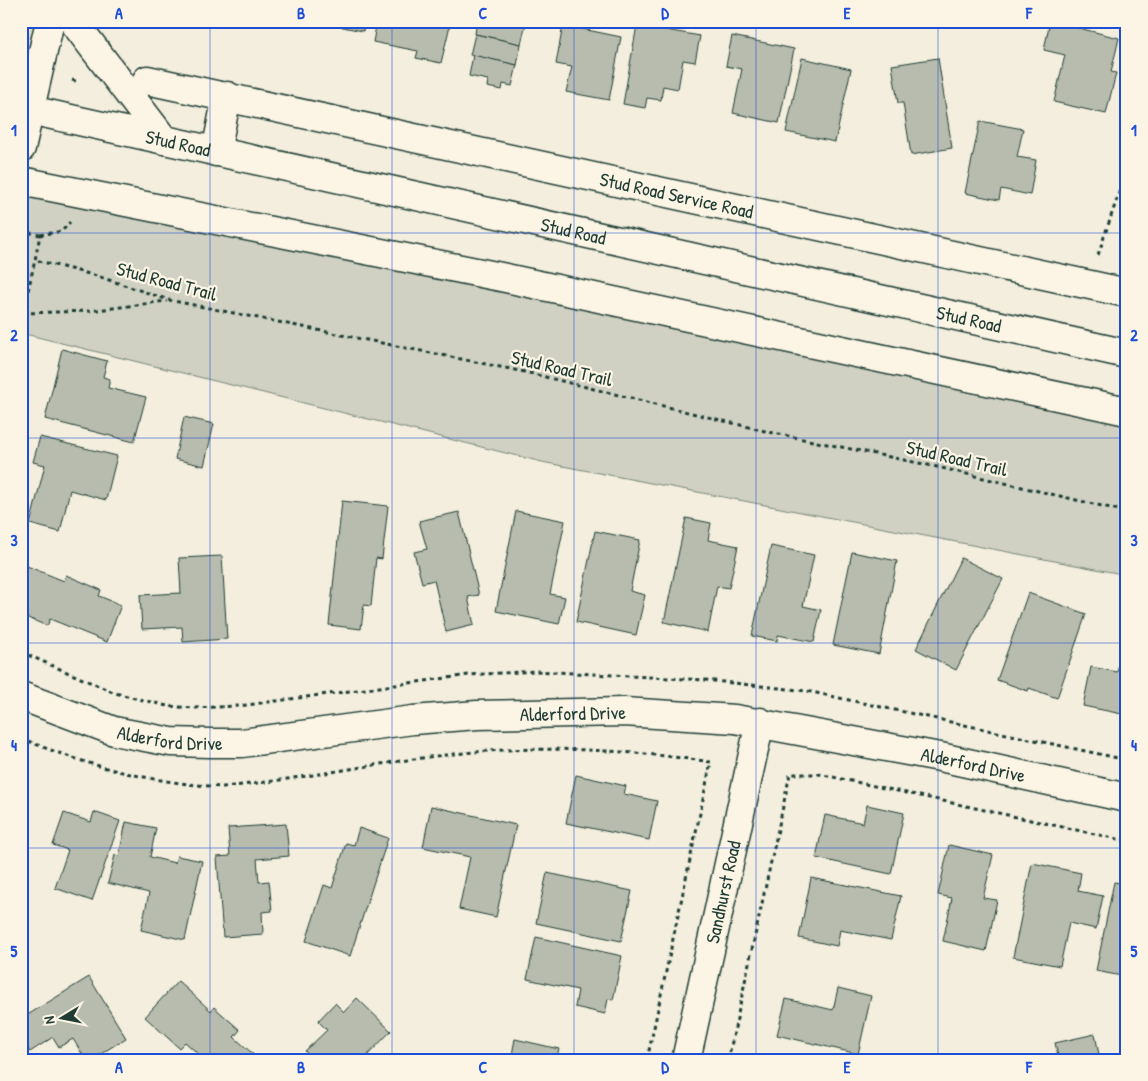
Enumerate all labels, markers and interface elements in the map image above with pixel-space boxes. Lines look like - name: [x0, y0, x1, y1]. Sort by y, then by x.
- text: A: [115, 2, 123, 24]
- text: B: [297, 2, 305, 24]
- text: C: [479, 2, 488, 24]
- text: D: [661, 2, 669, 24]
- text: E: [843, 2, 851, 24]
- text: F: [1025, 2, 1033, 24]
- text: 1: [11, 119, 17, 141]
- text: 1: [1131, 119, 1137, 141]
- street label: Stud Road: [143, 123, 214, 163]
- street label: Stud Road Service Road: [598, 166, 756, 225]
- street label: Stud Road: [539, 211, 609, 251]
- street label: Stud Road Trail: [114, 255, 221, 307]
- street label: Stud Road: [934, 299, 1004, 339]
- text: 2: [10, 324, 18, 346]
- text: 2: [1130, 324, 1138, 346]
- street label: Stud Road Trail: [509, 344, 616, 392]
- street label: Stud Road Trail: [904, 434, 1011, 482]
- text: 3: [10, 529, 18, 551]
- text: 3: [1130, 529, 1138, 551]
- street label: Alderford Drive: [520, 699, 627, 727]
- street label: Alderford Drive: [115, 719, 223, 756]
- text: 4: [11, 734, 17, 756]
- text: 4: [1131, 734, 1137, 756]
- street label: Alderford Drive: [919, 741, 1028, 788]
- street label: Sandhurst Road: [699, 838, 747, 946]
- text: 5: [11, 940, 18, 962]
- text: 5: [1131, 940, 1138, 962]
- north arrow: [38, 994, 88, 1044]
- text: N: [39, 1014, 59, 1026]
- text: A: [115, 1056, 123, 1078]
- text: B: [297, 1056, 305, 1078]
- text: C: [479, 1056, 488, 1078]
- text: D: [661, 1056, 669, 1078]
- text: E: [843, 1056, 851, 1078]
- text: F: [1025, 1056, 1033, 1078]

